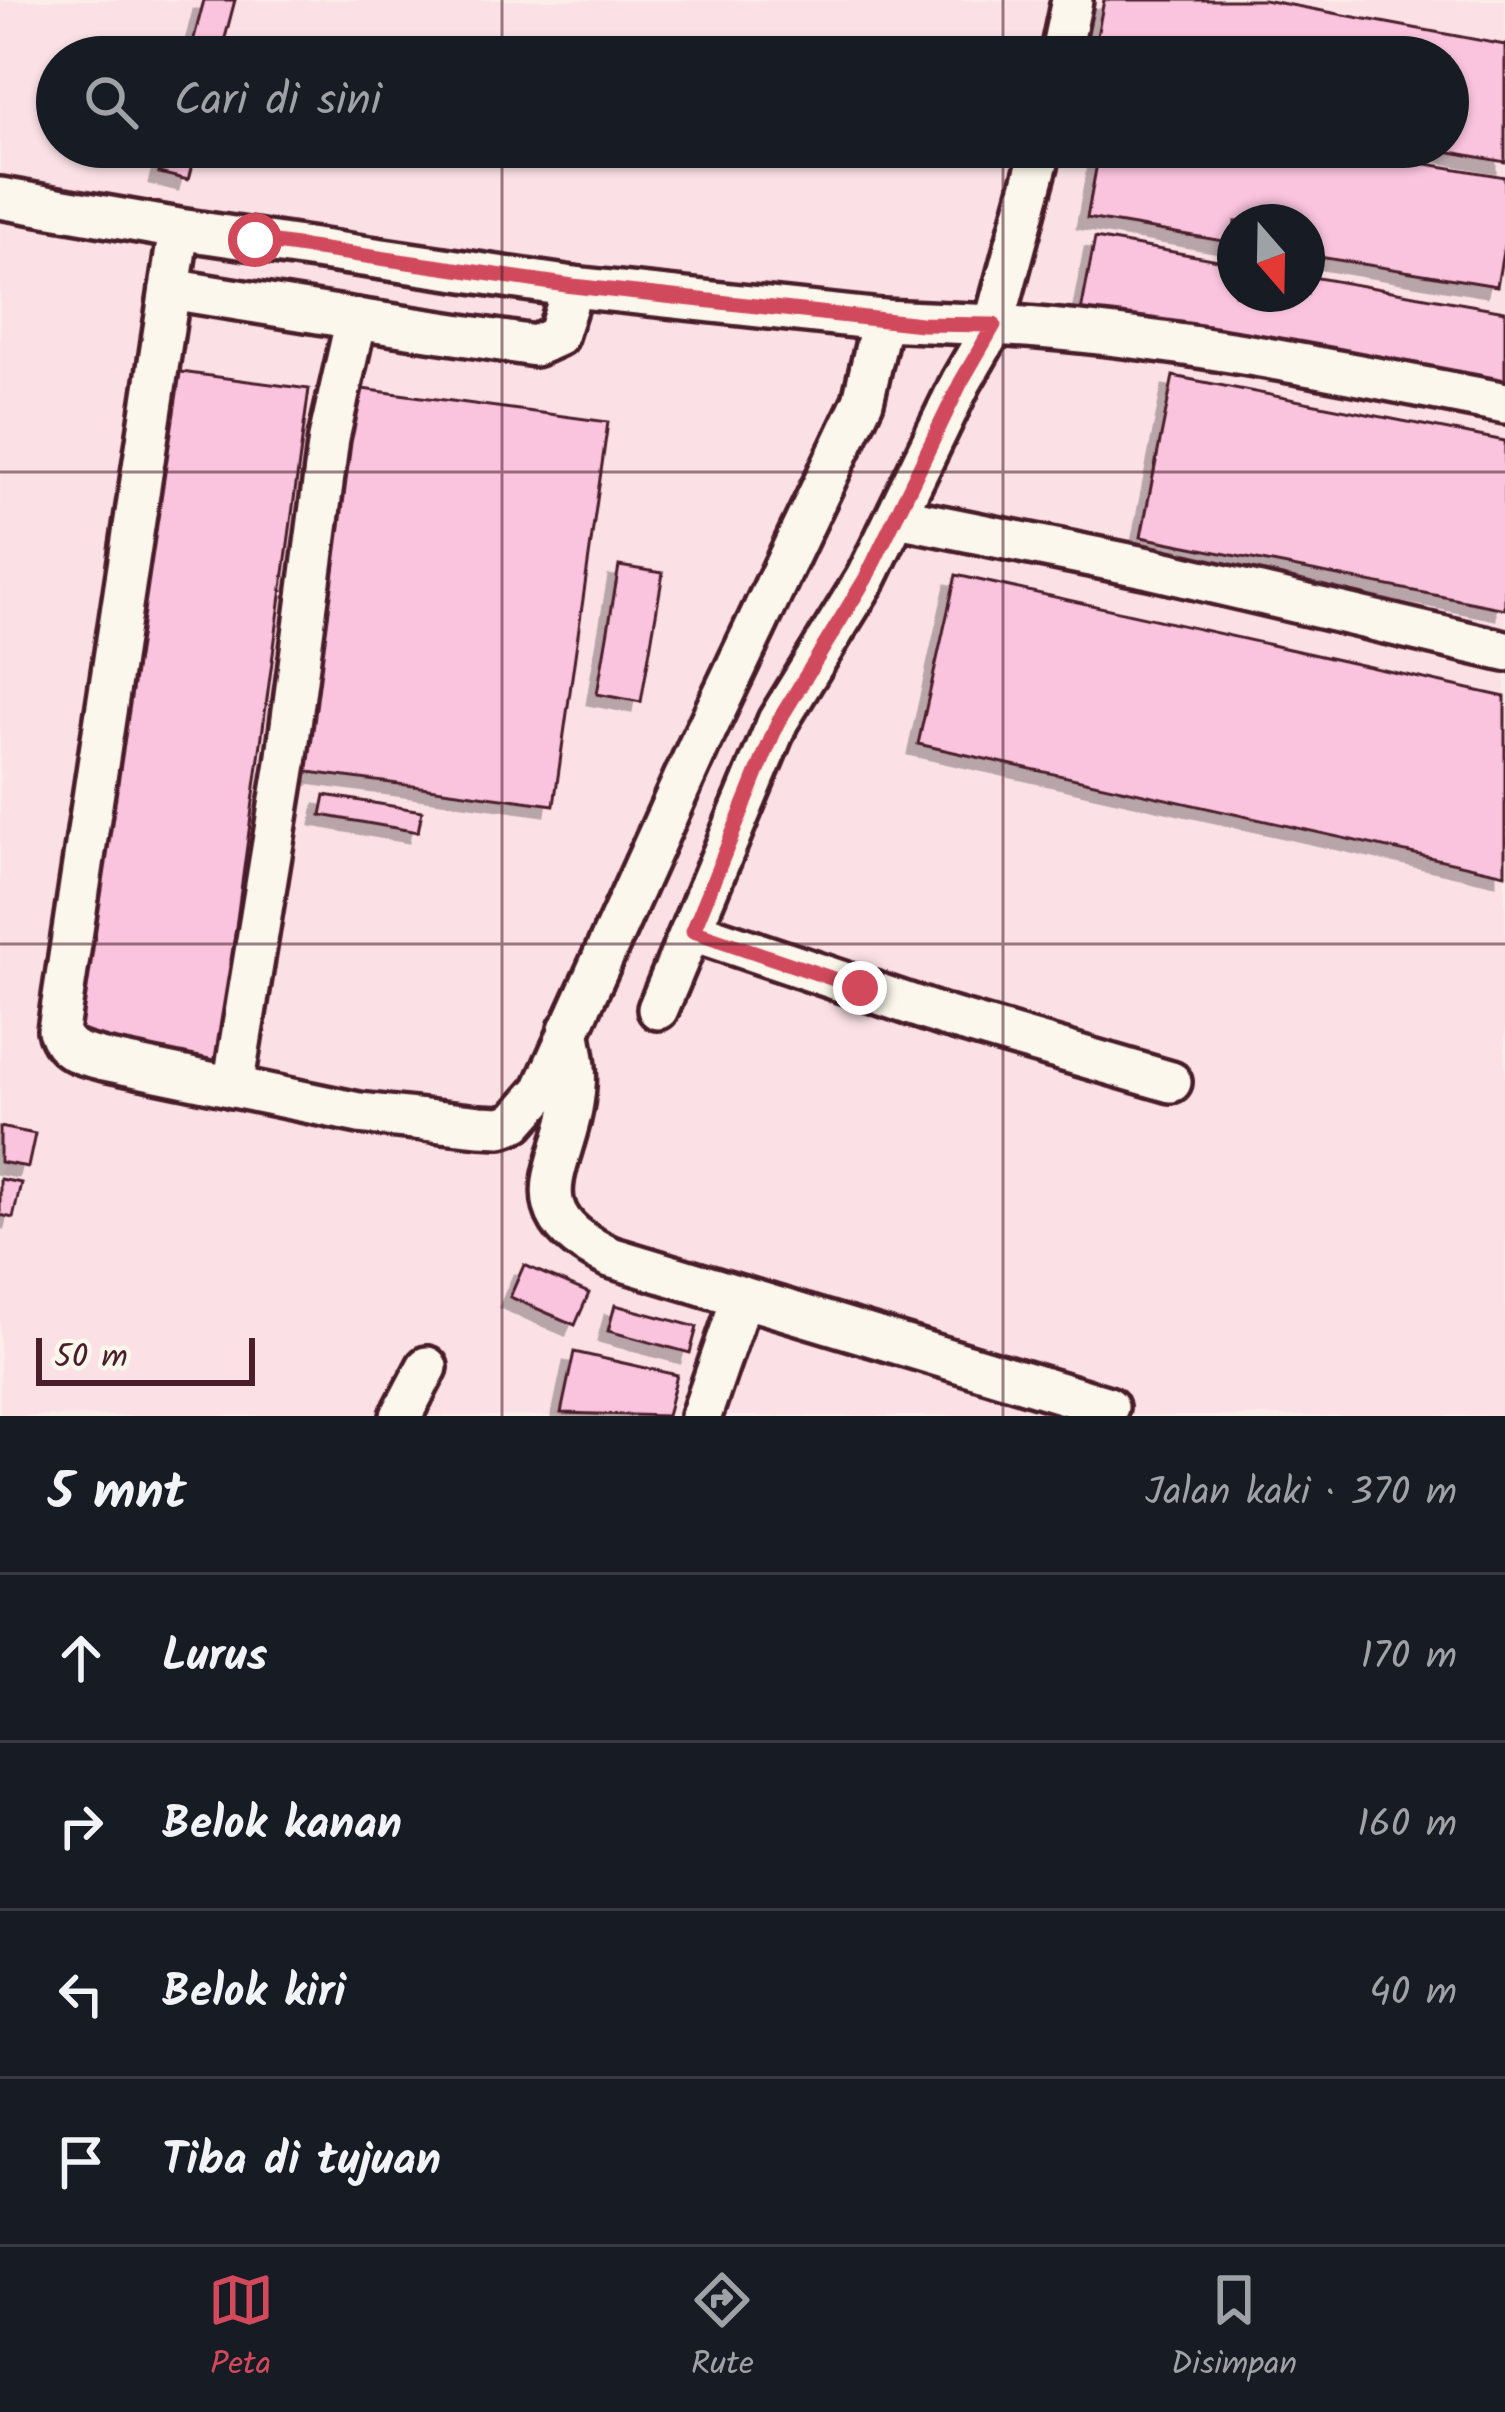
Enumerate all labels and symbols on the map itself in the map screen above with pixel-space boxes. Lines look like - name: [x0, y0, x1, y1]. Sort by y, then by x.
- north arrow: [1217, 204, 1325, 312]
- route start: [228, 213, 282, 267]
- route end: [833, 961, 887, 1015]
- scale bar: [36, 1332, 255, 1385]

